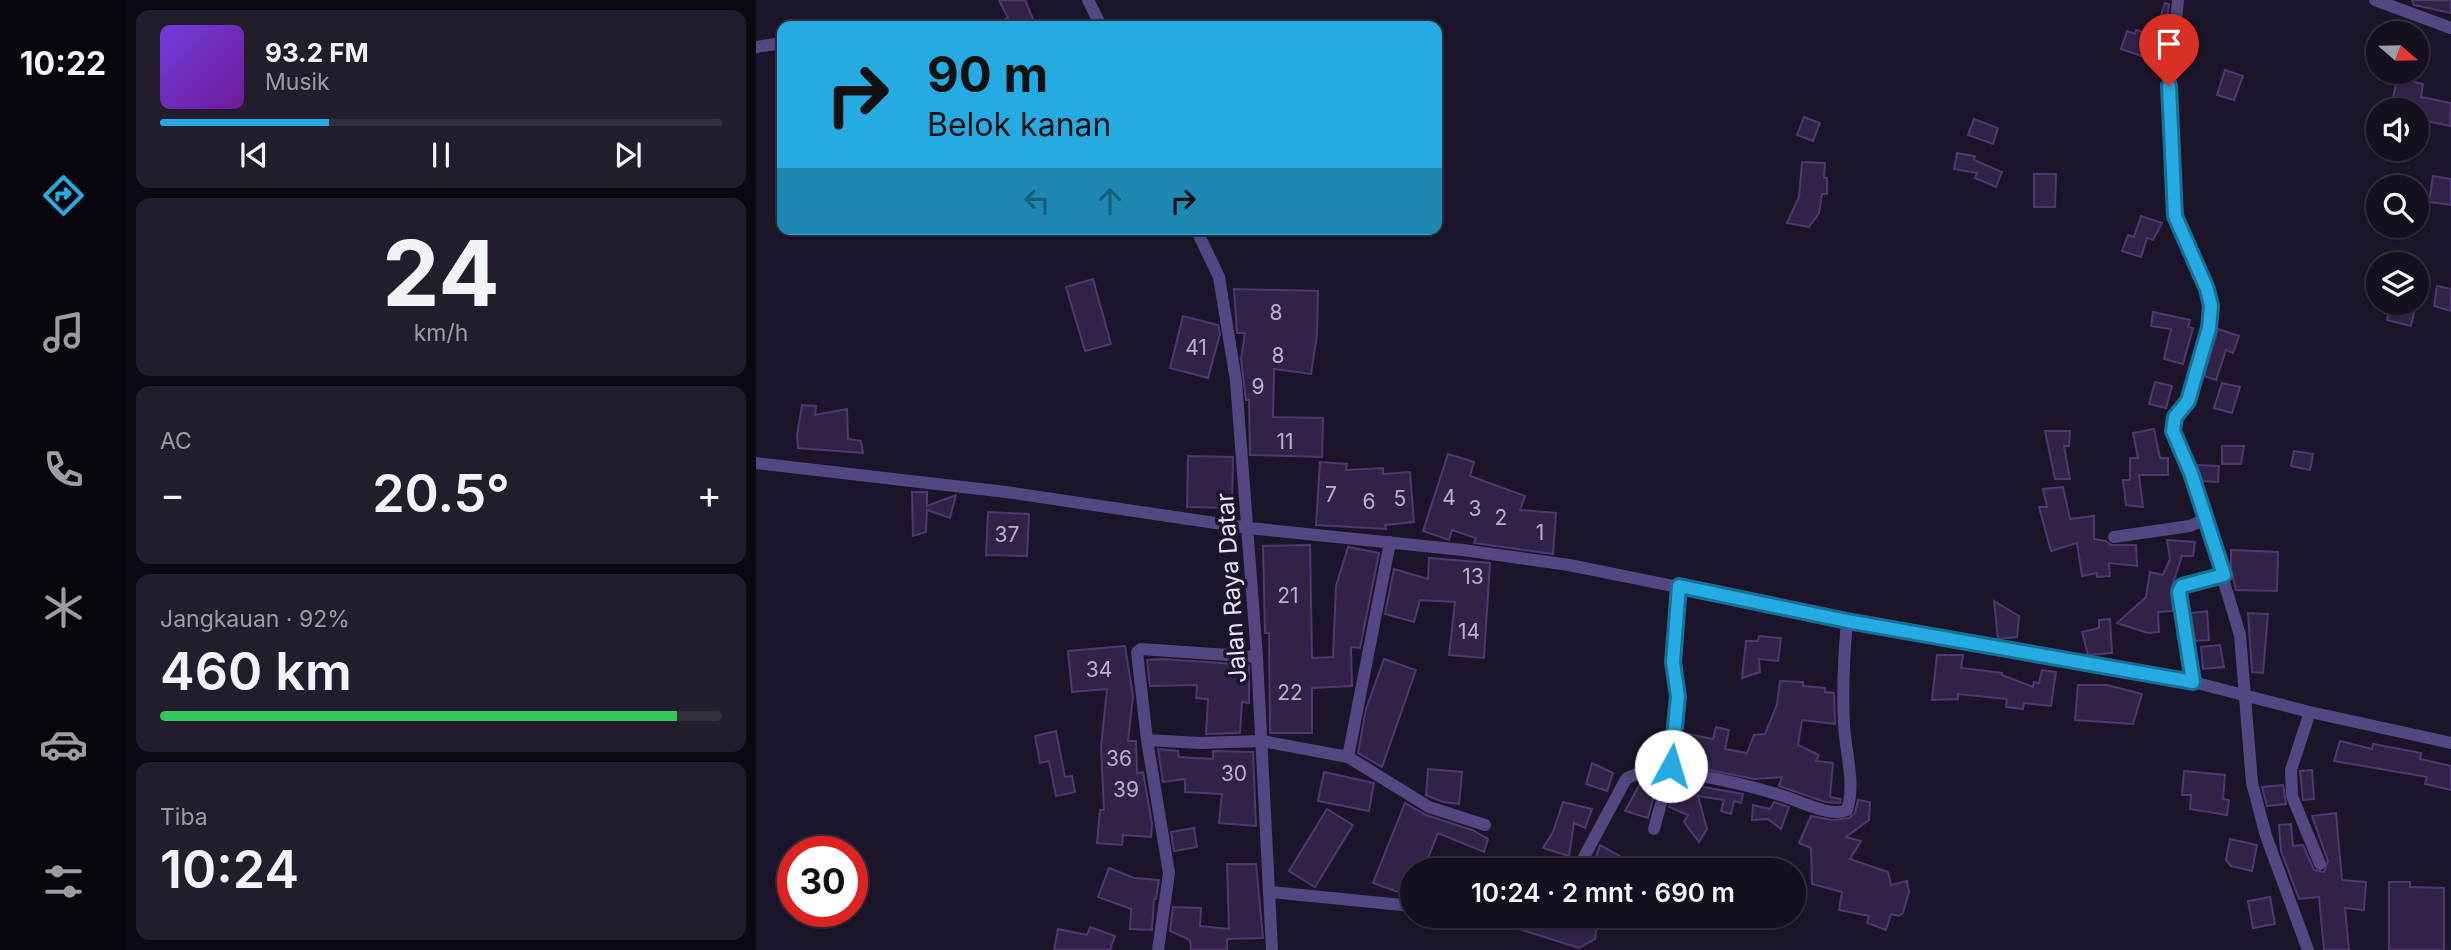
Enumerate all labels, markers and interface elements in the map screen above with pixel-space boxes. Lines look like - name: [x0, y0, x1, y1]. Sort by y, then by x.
- pin: [2139, 14, 2199, 86]
- north arrow: [2366, 21, 2429, 84]
- map controls: [2366, 21, 2429, 315]
- icon: arrive: [2150, 25, 2188, 63]
- text: 93.2 FM: [265, 37, 369, 68]
- text: 10:22: [20, 44, 106, 83]
- text: 90 m: [927, 45, 1048, 104]
- icon: right: [812, 49, 903, 140]
- text: Musik: [265, 68, 330, 96]
- button: sound: [2366, 98, 2429, 161]
- text: Belok kanan: [927, 105, 1111, 144]
- icon: previous: [235, 136, 273, 174]
- icon: pause: [422, 136, 460, 174]
- icon: next: [609, 136, 647, 174]
- icon: directions: [39, 171, 88, 220]
- button: search: [2366, 175, 2429, 238]
- icon: left: [1018, 182, 1056, 220]
- icon: ahead: [1091, 182, 1129, 220]
- icon: right: [1164, 182, 1202, 220]
- text: 24: [382, 218, 500, 328]
- button: layers: [2366, 252, 2429, 315]
- house number: 8: [1270, 300, 1283, 325]
- icon: music: [39, 308, 88, 357]
- text: km/h: [414, 319, 468, 347]
- house number: 41: [1185, 335, 1207, 360]
- house number: 8: [1272, 343, 1285, 368]
- house number: 9: [1251, 374, 1265, 399]
- text: AC: [160, 427, 192, 455]
- house number: 11: [1276, 429, 1294, 454]
- icon: phone: [39, 445, 88, 494]
- text: 20.5°: [372, 462, 510, 525]
- text: −: [160, 471, 185, 517]
- text: +: [697, 471, 722, 517]
- house number: 7: [1325, 482, 1337, 507]
- house number: 4: [1442, 485, 1456, 510]
- house number: 5: [1394, 486, 1406, 511]
- house number: 6: [1362, 489, 1376, 514]
- street label: Jalan Raya Datar: [1210, 492, 1252, 684]
- house number: 3: [1469, 496, 1481, 521]
- house number: 2: [1495, 505, 1507, 530]
- house number: 1: [1536, 520, 1544, 545]
- house number: 37: [995, 522, 1019, 547]
- house number: 13: [1462, 564, 1484, 589]
- icon: climate: [39, 583, 88, 632]
- house number: 21: [1277, 583, 1299, 608]
- text: Jangkauan · 92%: [160, 605, 350, 633]
- house number: 14: [1458, 619, 1480, 644]
- text: 460 km: [160, 640, 352, 703]
- house number: 34: [1086, 657, 1112, 682]
- house number: 22: [1277, 680, 1303, 705]
- icon: car: [39, 720, 88, 769]
- position arrow: [1634, 729, 1708, 803]
- house number: 36: [1106, 746, 1132, 771]
- house number: 30: [1221, 761, 1247, 786]
- house number: 39: [1113, 777, 1139, 802]
- text: Tiba: [160, 803, 208, 831]
- speed limit sign: 30: [777, 836, 868, 927]
- text: 10:24: [160, 838, 299, 901]
- icon: filters: [39, 857, 88, 906]
- text: 10:24 · 2 mnt · 690 m: [1471, 877, 1735, 908]

